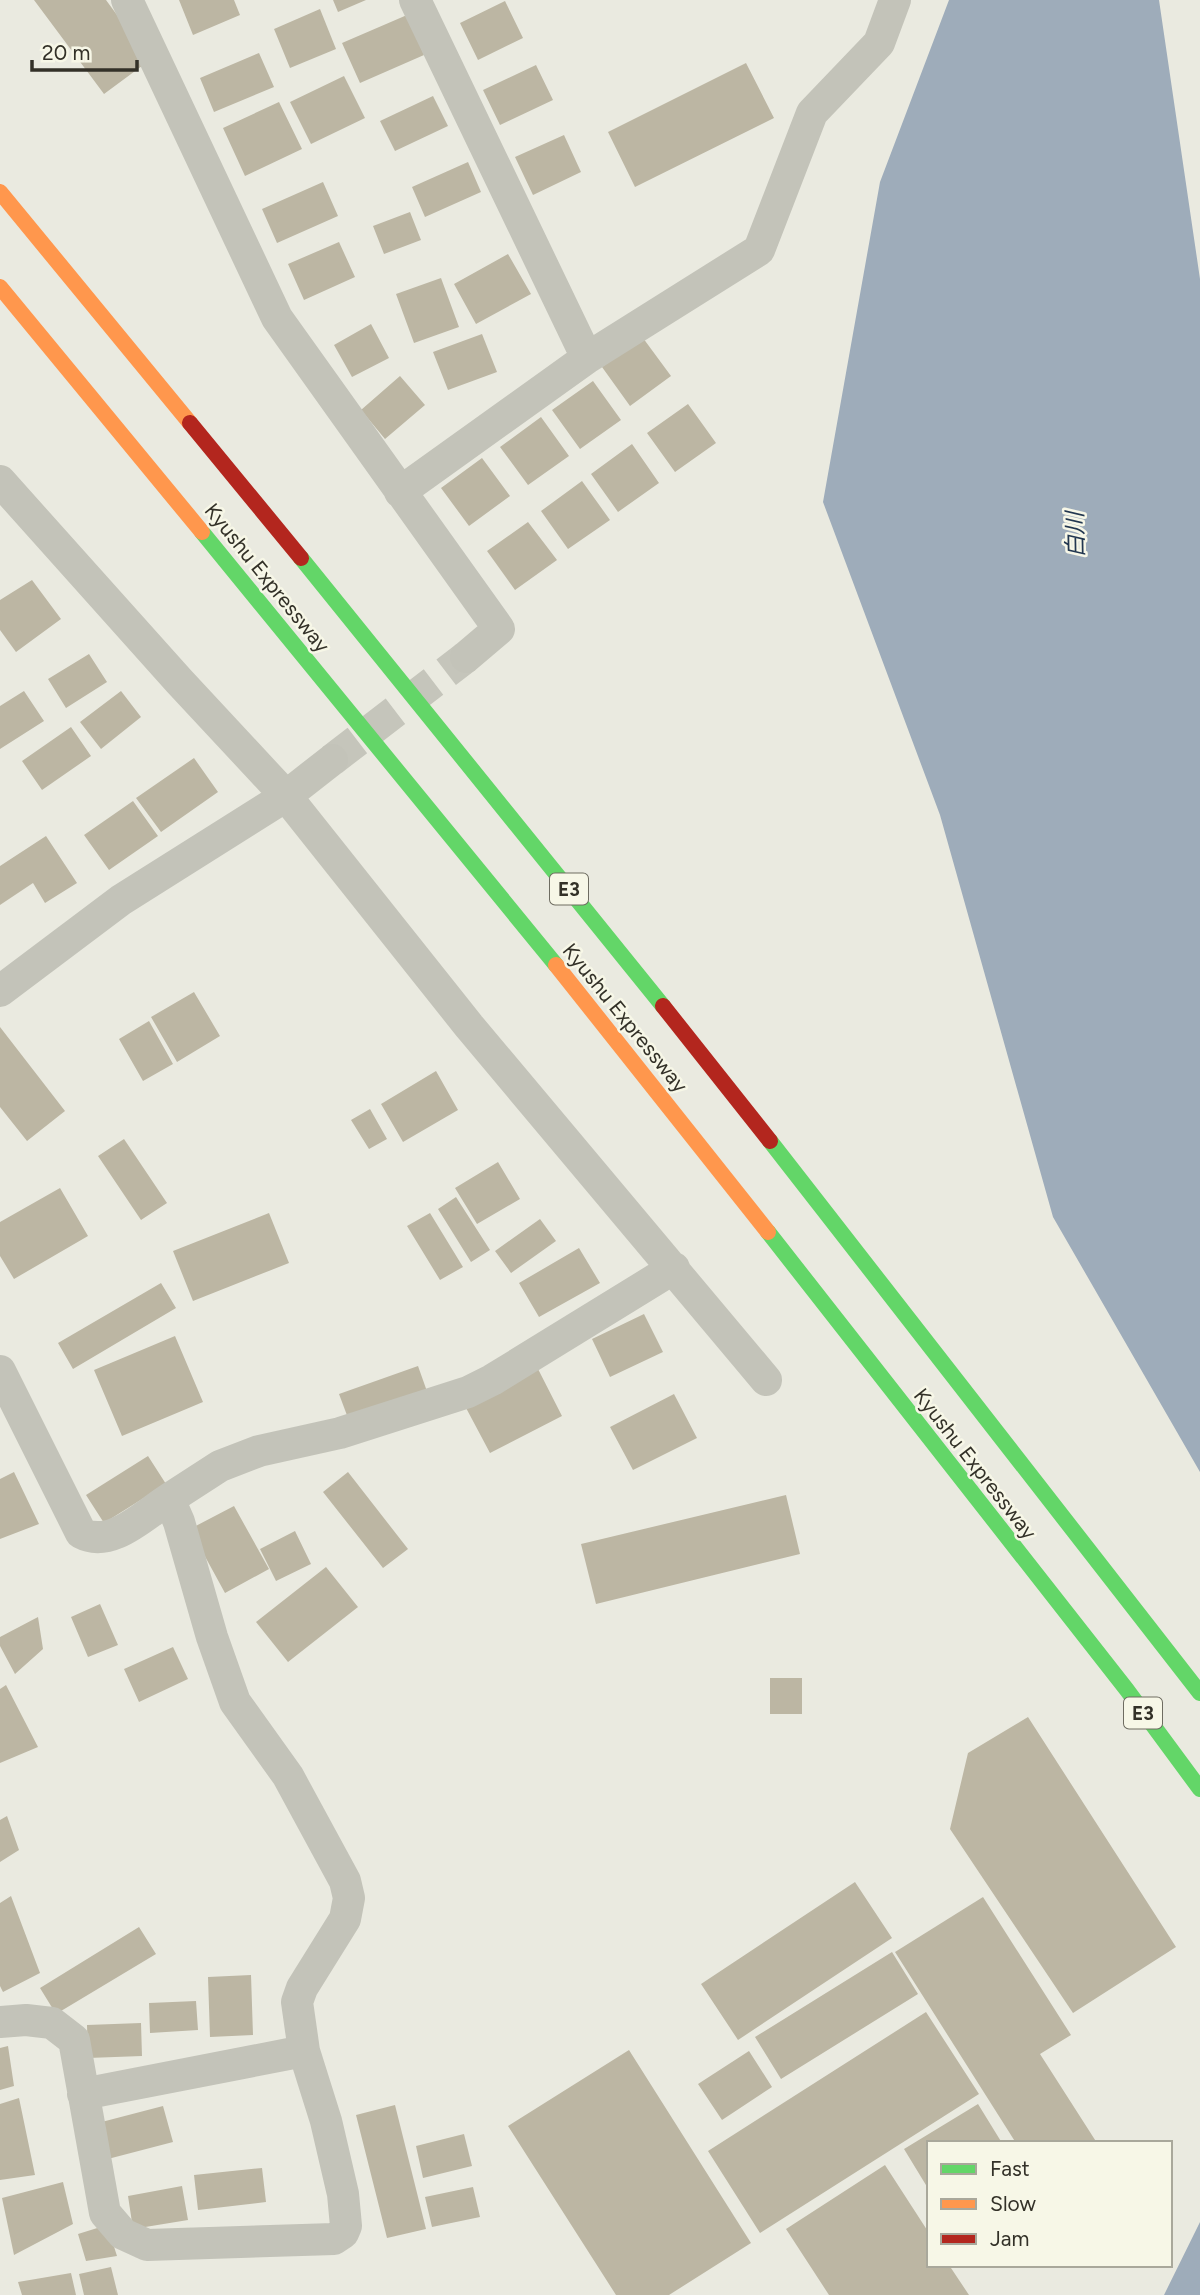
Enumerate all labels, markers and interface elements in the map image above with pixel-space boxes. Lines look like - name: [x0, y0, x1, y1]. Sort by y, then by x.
- scale bar: [32, 28, 136, 72]
- text: 20 m: [42, 40, 90, 65]
- street label: Kyushu Expressway: [200, 498, 335, 657]
- water label: 白川: [1061, 509, 1089, 558]
- road number: E3: [550, 874, 588, 904]
- street label: Kyushu Expressway: [558, 938, 693, 1097]
- street label: Kyushu Expressway: [909, 1383, 1042, 1544]
- road number: E3: [1124, 1698, 1162, 1728]
- legend: [927, 2141, 1172, 2267]
- text: Fast: [990, 2156, 1030, 2181]
- text: Slow: [990, 2191, 1036, 2216]
- text: Jam: [990, 2226, 1029, 2251]

